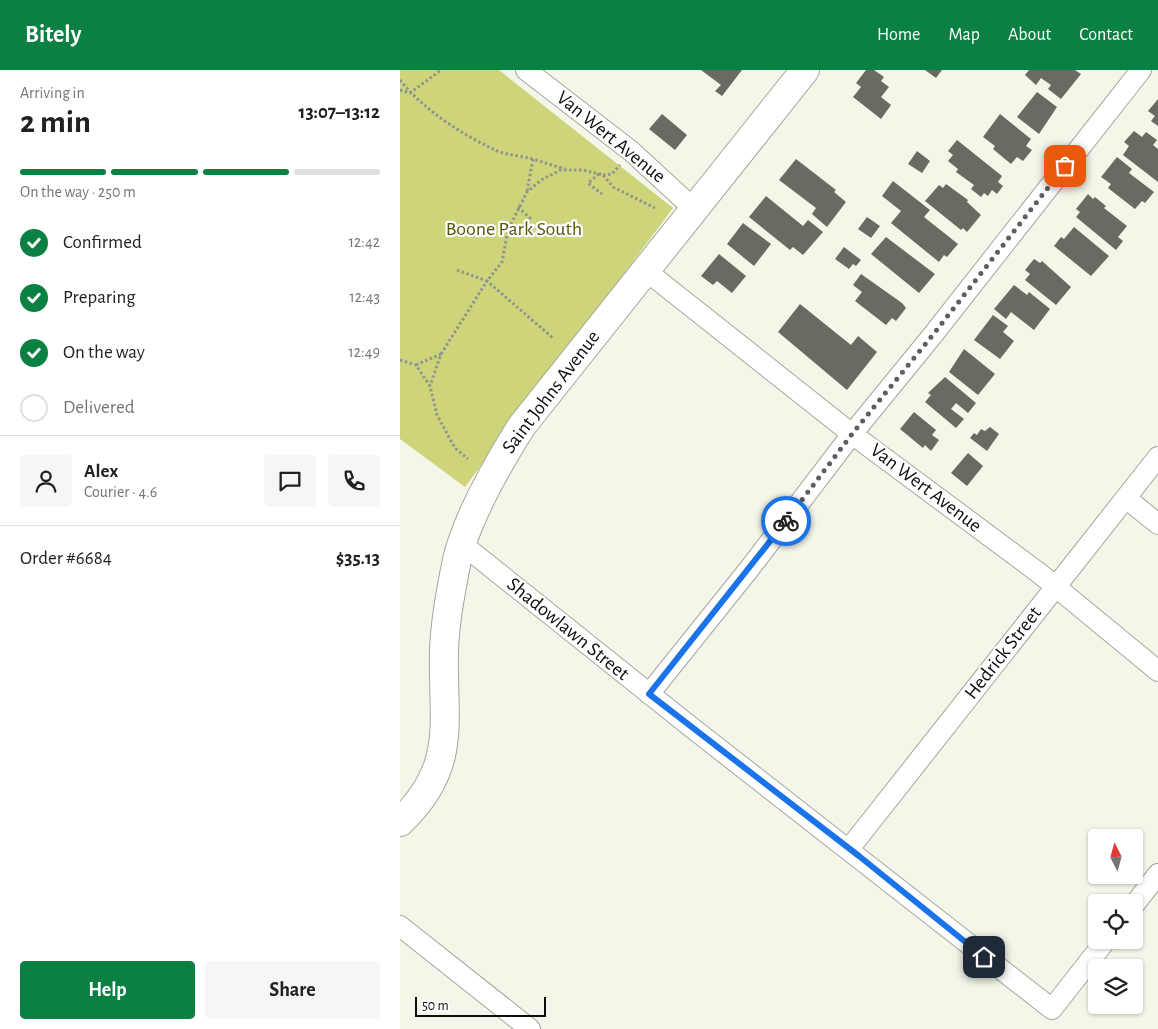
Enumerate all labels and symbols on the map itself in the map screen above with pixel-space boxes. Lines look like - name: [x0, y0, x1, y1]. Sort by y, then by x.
- street label: Van Wert Avenue: [553, 87, 669, 187]
- pin: [1044, 145, 1086, 187]
- park label: Boone Park South: [446, 219, 582, 239]
- street label: Saint Johns Avenue: [498, 327, 604, 457]
- street label: Van Wert Avenue: [867, 440, 985, 536]
- courier: [761, 496, 811, 546]
- street label: Shadowlawn Street: [503, 574, 633, 684]
- street label: Hedrick Street: [961, 602, 1046, 703]
- north arrow: [1088, 829, 1142, 884]
- pin: [963, 936, 1005, 978]
- scale bar: [415, 994, 546, 1017]

